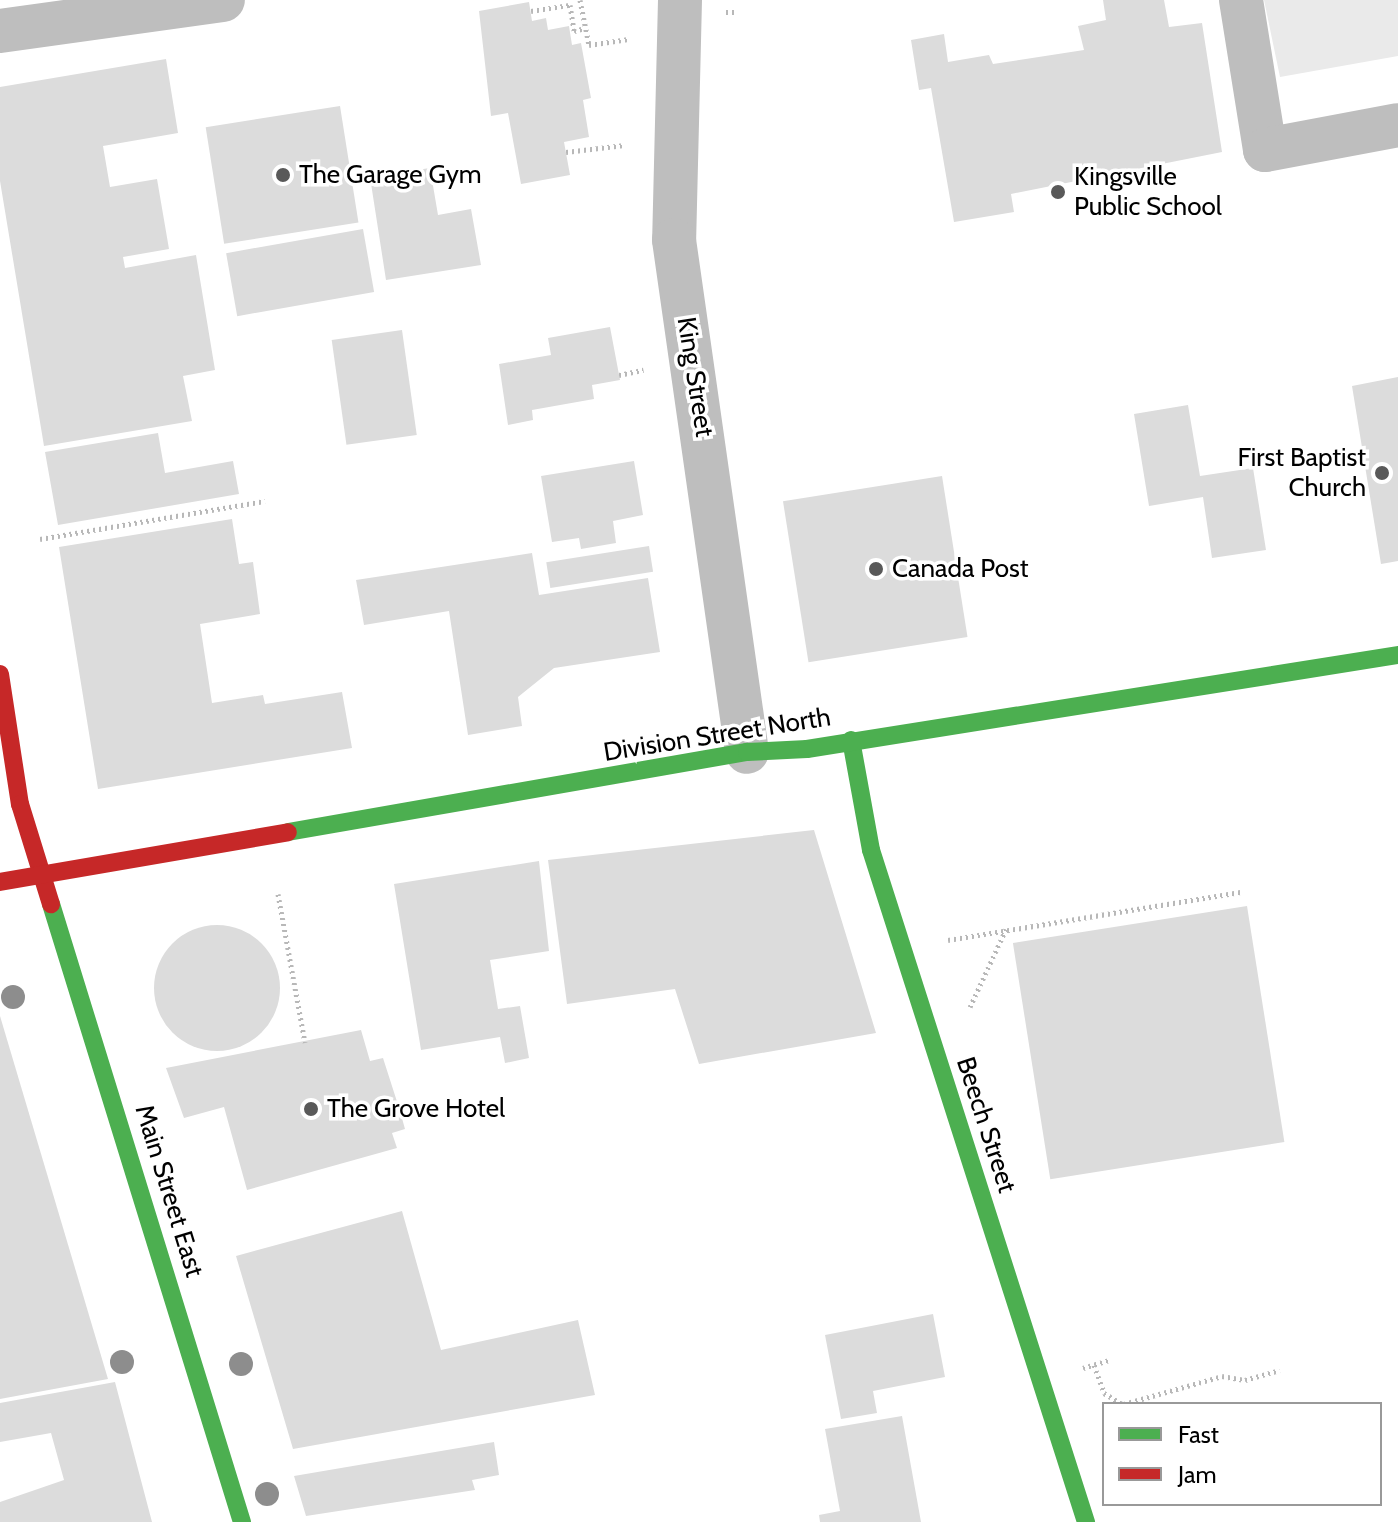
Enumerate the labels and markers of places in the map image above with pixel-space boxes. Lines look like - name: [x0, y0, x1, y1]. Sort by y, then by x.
- place label: The Garage Gym: [299, 159, 482, 191]
- place label: Kingsville Public School: [1074, 161, 1222, 222]
- marker: The Garage Gym: [274, 166, 292, 184]
- marker: Kingsville Public School: [1049, 183, 1067, 201]
- place label: First Baptist Church: [1237, 442, 1366, 504]
- marker: First Baptist Church: [1373, 464, 1391, 482]
- place label: Canada Post: [892, 553, 1029, 585]
- marker: Canada Post: [867, 560, 885, 578]
- place label: The Grove Hotel: [327, 1093, 505, 1125]
- marker: The Grove Hotel: [302, 1100, 320, 1118]

